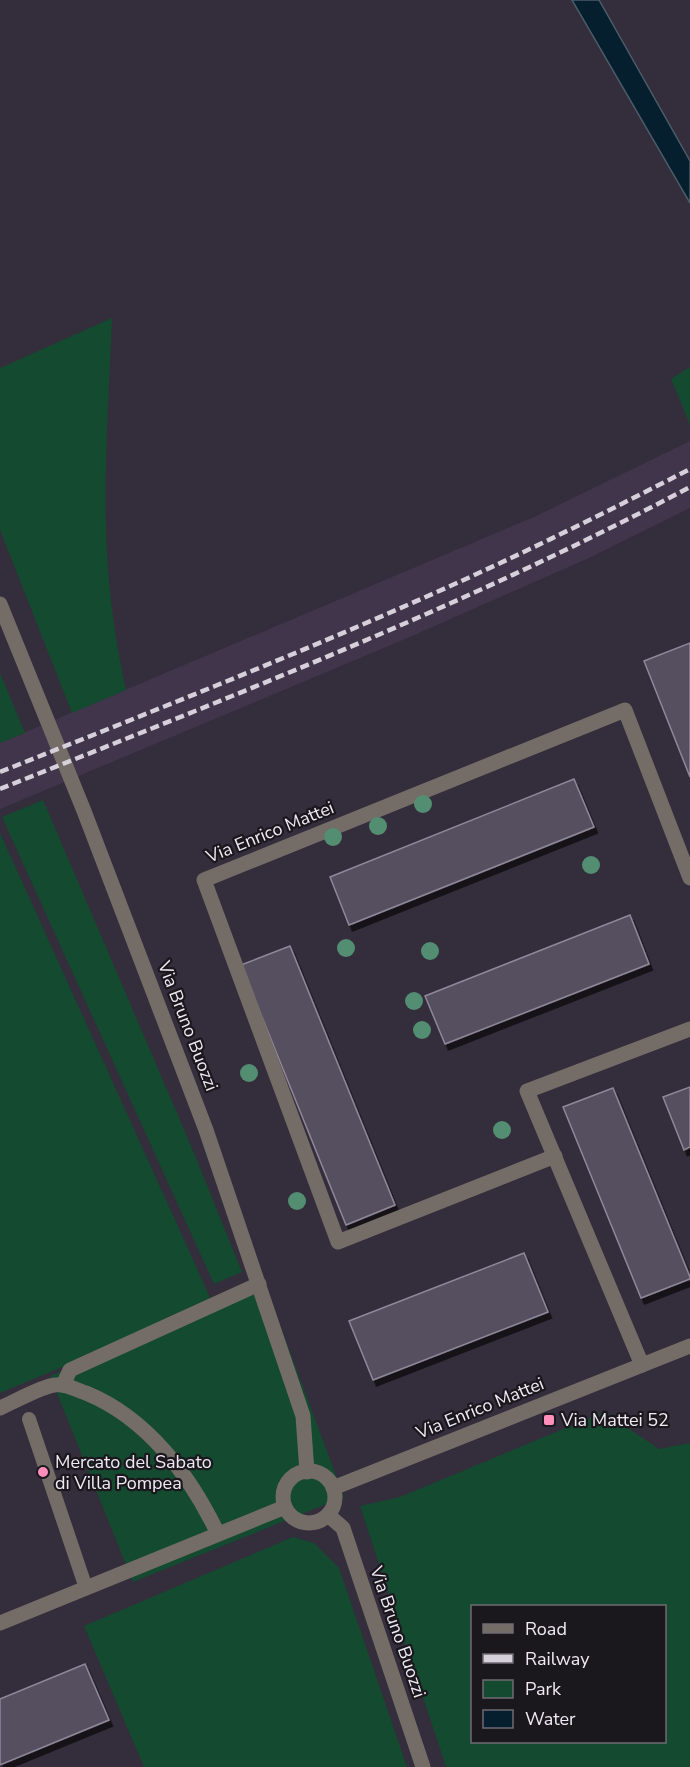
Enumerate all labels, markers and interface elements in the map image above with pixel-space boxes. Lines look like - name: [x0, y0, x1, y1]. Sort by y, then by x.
- street label: Via Enrico Mattei: [202, 795, 337, 869]
- street label: Via Bruno Buozzi: [152, 957, 224, 1094]
- street label: Via Enrico Mattei: [412, 1371, 547, 1445]
- place label: Via Mattei 52: [560, 1408, 669, 1432]
- marker: Via Mattei 52: [542, 1413, 556, 1427]
- place label: Mercato del Sabato di Villa Pompea: [55, 1450, 212, 1495]
- marker: Mercato del Sabato di Villa Pompea: [36, 1465, 50, 1479]
- street label: Via Bruno Buozzi: [364, 1562, 432, 1701]
- legend: [471, 1605, 666, 1743]
- text: Road: [525, 1617, 567, 1641]
- text: Railway: [525, 1647, 590, 1671]
- text: Park: [525, 1677, 562, 1701]
- text: Water: [525, 1707, 576, 1731]

